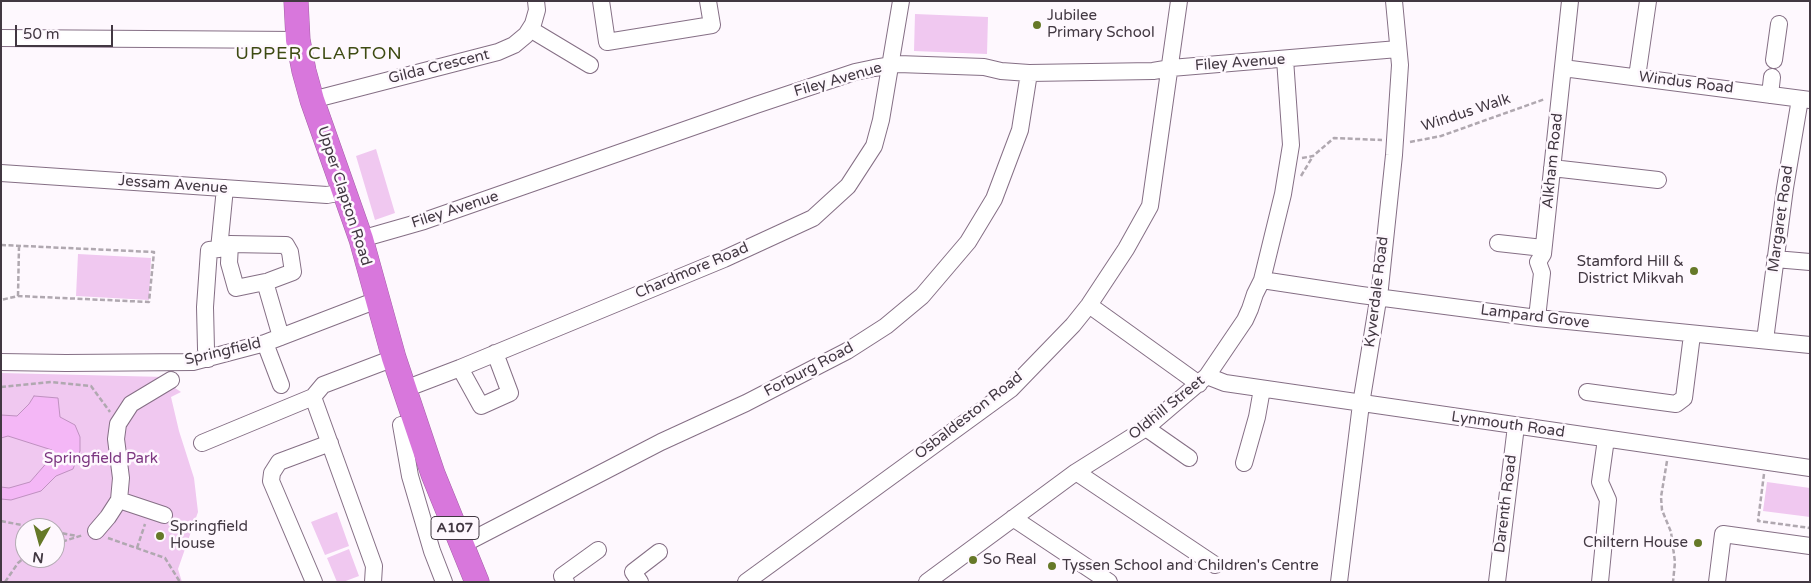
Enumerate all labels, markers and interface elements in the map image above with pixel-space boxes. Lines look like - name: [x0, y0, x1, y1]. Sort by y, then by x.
- place label: Jubilee Primary School: [1047, 7, 1155, 42]
- scale bar: [18, 15, 115, 47]
- marker: Jubilee Primary School: [1031, 19, 1043, 31]
- text: 50 m: [23, 25, 60, 43]
- district label: UPPER CLAPTON: [234, 43, 404, 65]
- street label: Gilda Crescent: [387, 46, 491, 88]
- street label: Filey Avenue: [1194, 51, 1286, 75]
- street label: Filey Avenue: [792, 59, 884, 101]
- street label: Windus Road: [1638, 68, 1734, 98]
- street label: Windus Walk: [1419, 90, 1513, 136]
- street label: Alkham Road: [1539, 112, 1567, 210]
- street label: Upper Clapton Road: [313, 124, 375, 268]
- street label: Margaret Road: [1765, 164, 1797, 274]
- street label: Jessam Avenue: [118, 172, 228, 198]
- street label: Filey Avenue: [409, 187, 501, 233]
- street label: Kyverdale Road: [1361, 235, 1393, 349]
- street label: Chardmore Road: [633, 239, 751, 303]
- place label: Stamford Hill & District Mikvah: [1577, 253, 1684, 288]
- marker: Stamford Hill & District Mikvah: [1688, 265, 1700, 277]
- street label: Lampard Grove: [1479, 301, 1591, 333]
- street label: Springfield: [183, 334, 263, 370]
- street label: Forburg Road: [761, 339, 857, 401]
- street label: Osbaldeston Road: [912, 368, 1026, 464]
- street label: Oldhill Street: [1125, 372, 1209, 444]
- street label: Lynmouth Road: [1450, 408, 1566, 442]
- park label: Springfield Park: [44, 450, 158, 468]
- street label: Darenth Road: [1491, 454, 1521, 554]
- road number: A107: [431, 516, 479, 540]
- north arrow: [15, 518, 65, 568]
- place label: Springfield House: [170, 518, 248, 553]
- marker: Springfield House: [154, 530, 166, 542]
- place label: Chiltern House: [1583, 534, 1688, 552]
- marker: Chiltern House: [1692, 537, 1704, 549]
- text: N: [32, 548, 45, 567]
- place label: So Real: [983, 551, 1037, 569]
- marker: So Real: [967, 554, 979, 566]
- place label: Tyssen School and Children's Centre: [1062, 557, 1319, 575]
- marker: Tyssen School and Children's Centre: [1046, 560, 1058, 572]

